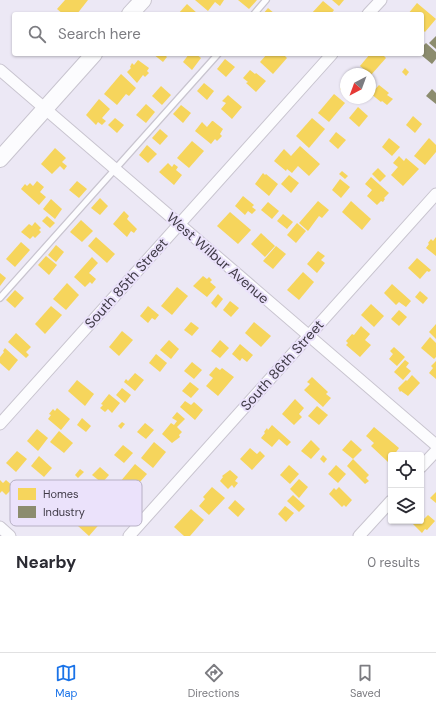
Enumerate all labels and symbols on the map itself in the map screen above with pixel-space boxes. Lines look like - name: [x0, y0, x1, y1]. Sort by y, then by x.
- north arrow: [340, 68, 376, 104]
- street label: West Wilbur Avenue: [163, 209, 273, 307]
- street label: South 85th Street: [81, 234, 171, 332]
- street label: South 86th Street: [237, 316, 327, 414]
- legend: [10, 480, 142, 526]
- text: Homes: [43, 487, 79, 501]
- text: Industry: [43, 505, 85, 519]

